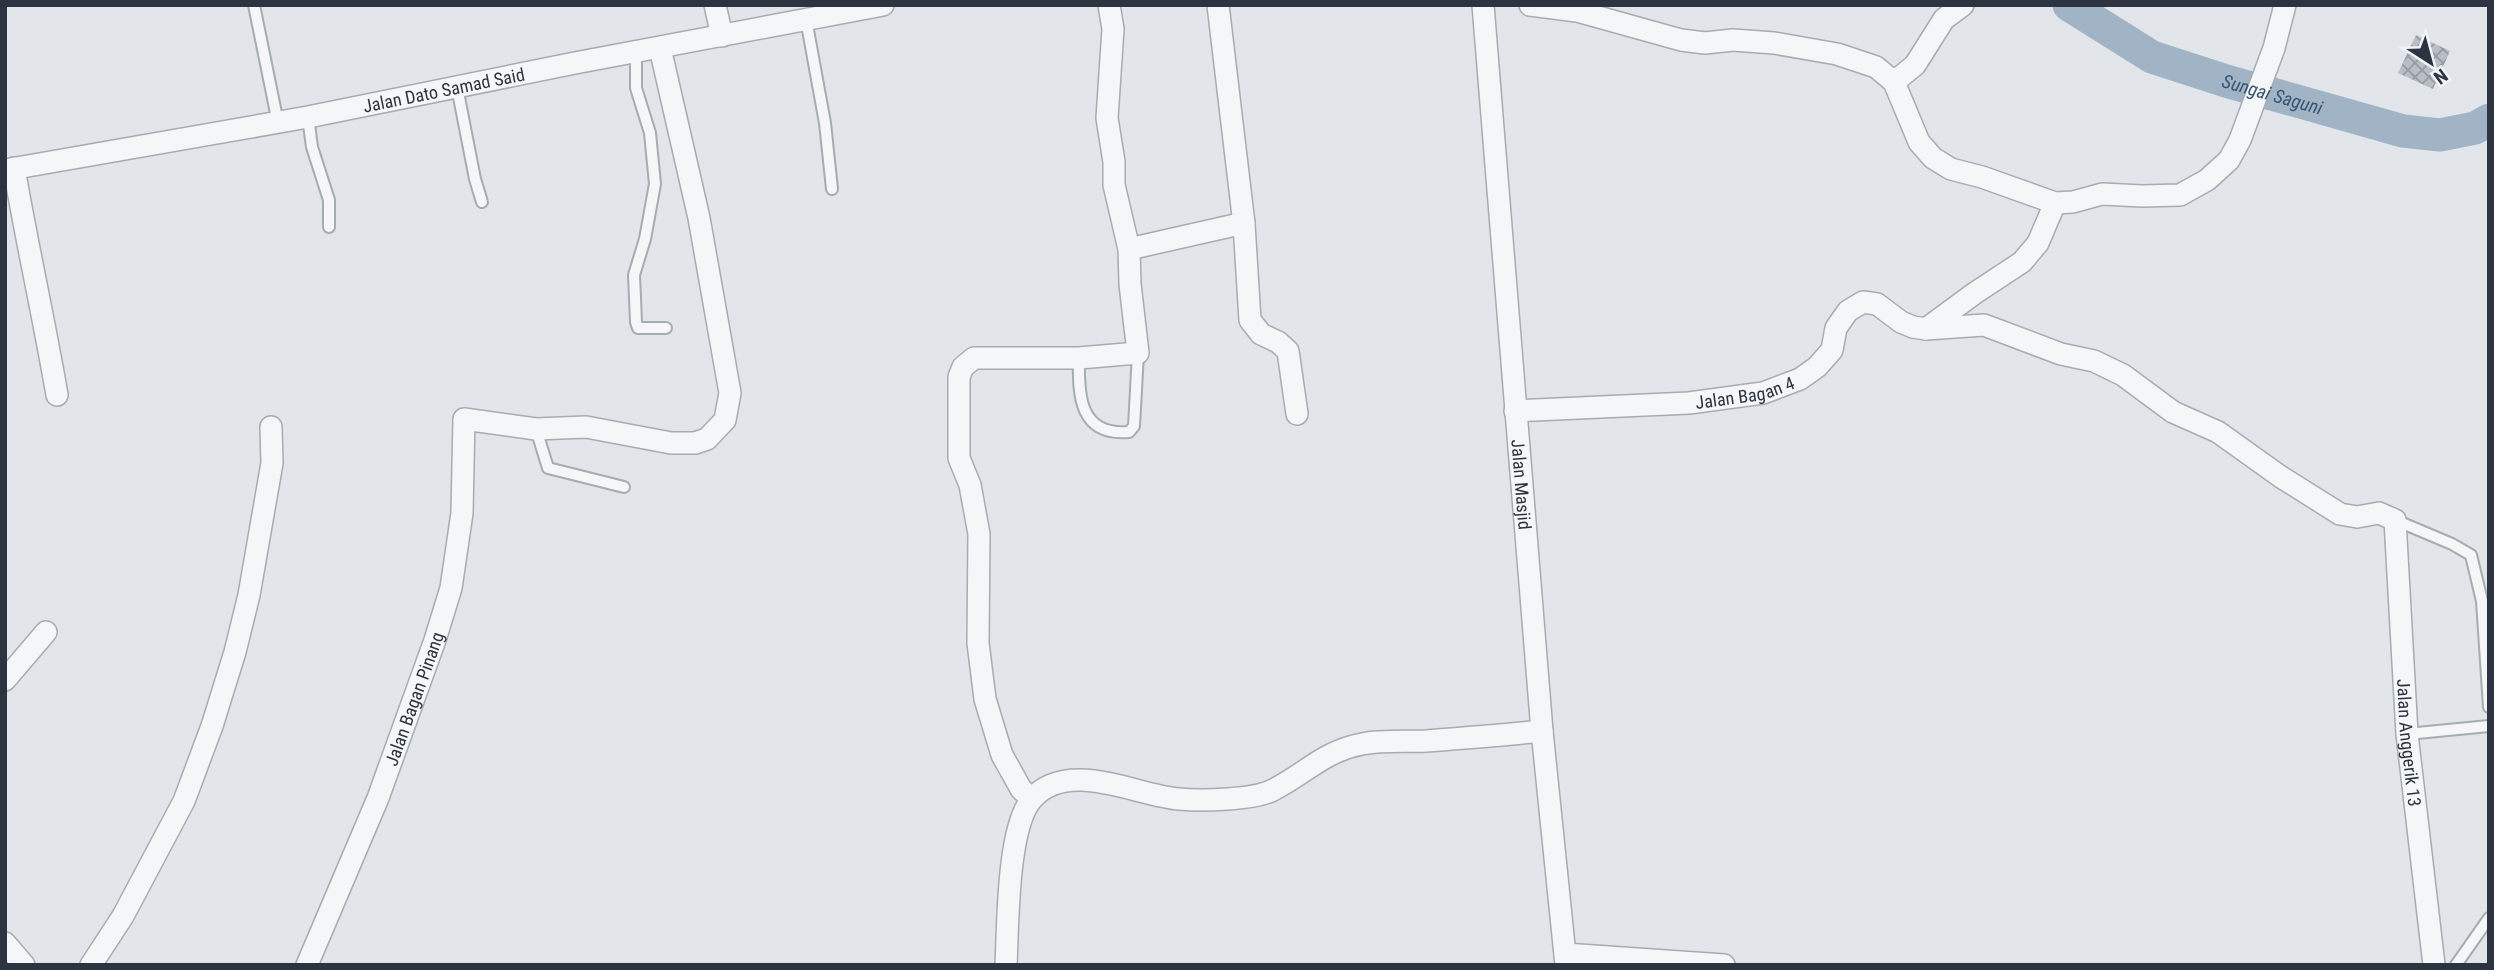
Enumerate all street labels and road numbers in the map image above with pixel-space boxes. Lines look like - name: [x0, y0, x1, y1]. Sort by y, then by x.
- street label: Jalan Dato Samad Said: [361, 63, 526, 116]
- street label: Jalan Bagan 4: [1694, 372, 1797, 413]
- street label: Jalan Masjid: [1508, 438, 1536, 530]
- street label: Jalan Bagan Pinang: [380, 629, 447, 769]
- street label: Jalan Anggerik 13: [2393, 678, 2426, 808]

